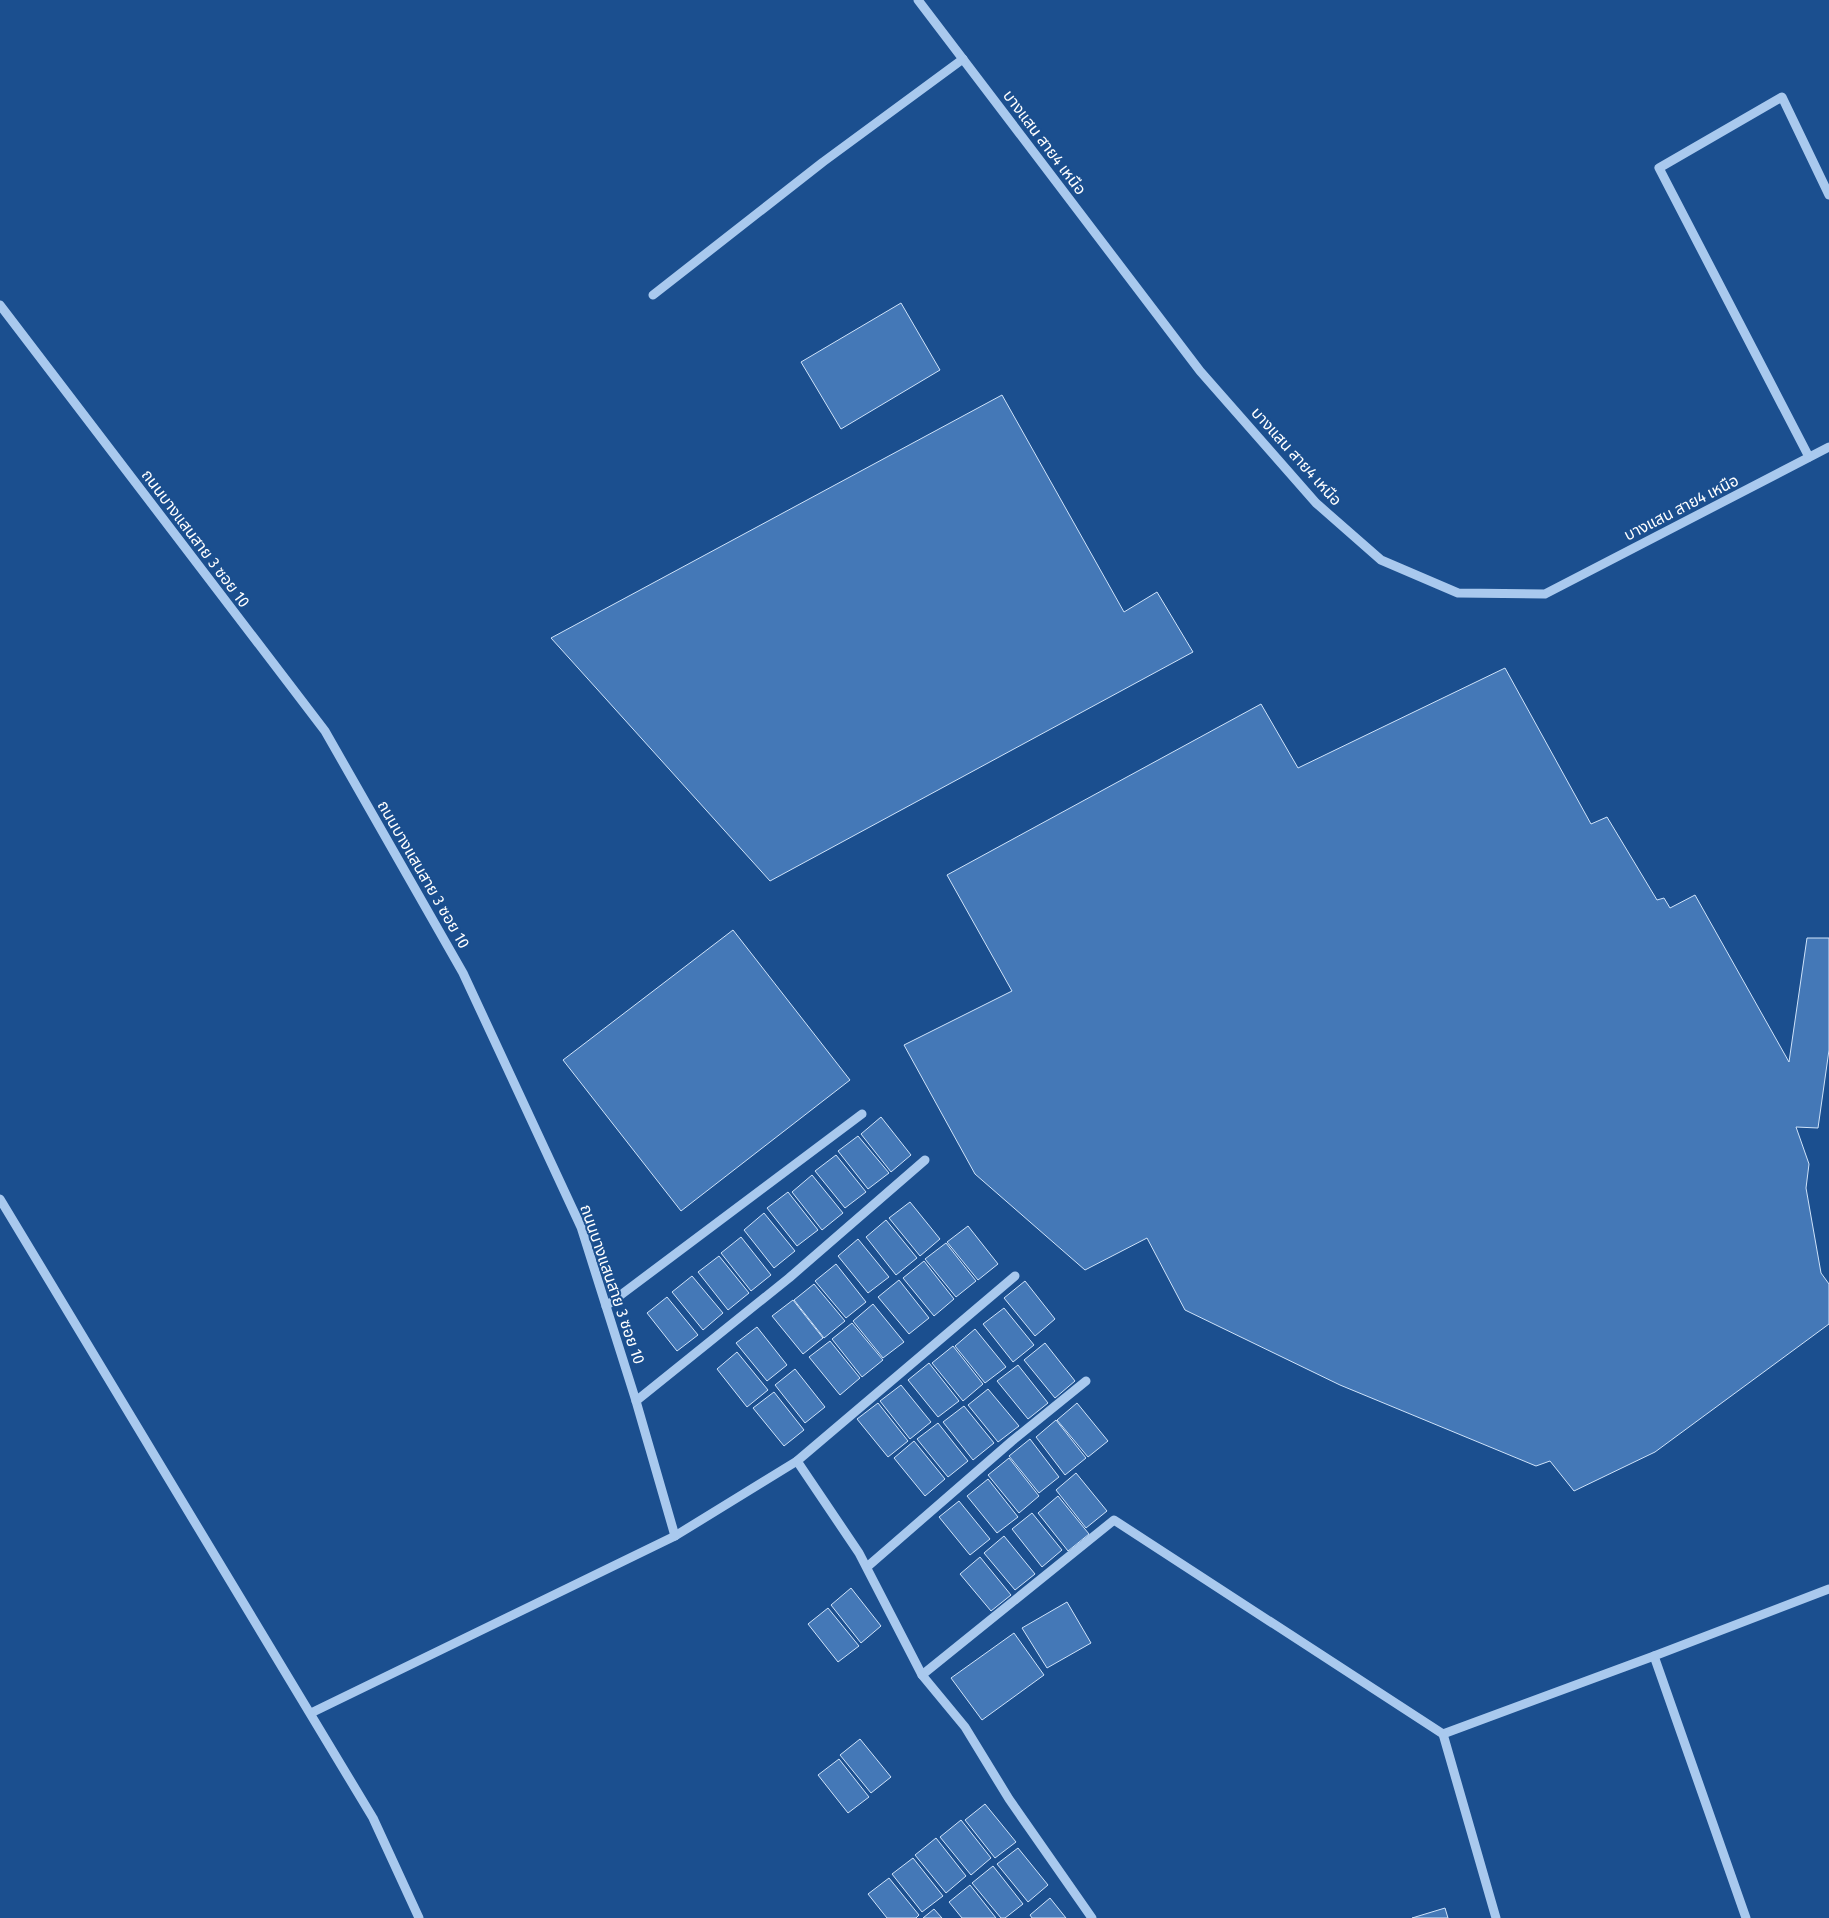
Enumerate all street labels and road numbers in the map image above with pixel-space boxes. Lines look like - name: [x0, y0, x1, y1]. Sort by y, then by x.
- street label: บางแสน สาย4 เหนือ: [999, 86, 1090, 198]
- street label: บางแสน สาย4 เหนือ: [1247, 403, 1346, 510]
- street label: ถนนบางแสนสาย 3 ซอย 10: [138, 466, 254, 611]
- street label: บางแสน สาย4 เหนือ: [1621, 470, 1742, 545]
- street label: ถนนบางแสนสาย 3 ซอย 10: [373, 797, 474, 952]
- street label: ถนนบางแสนสาย 3 ซอย 10: [576, 1202, 649, 1367]

